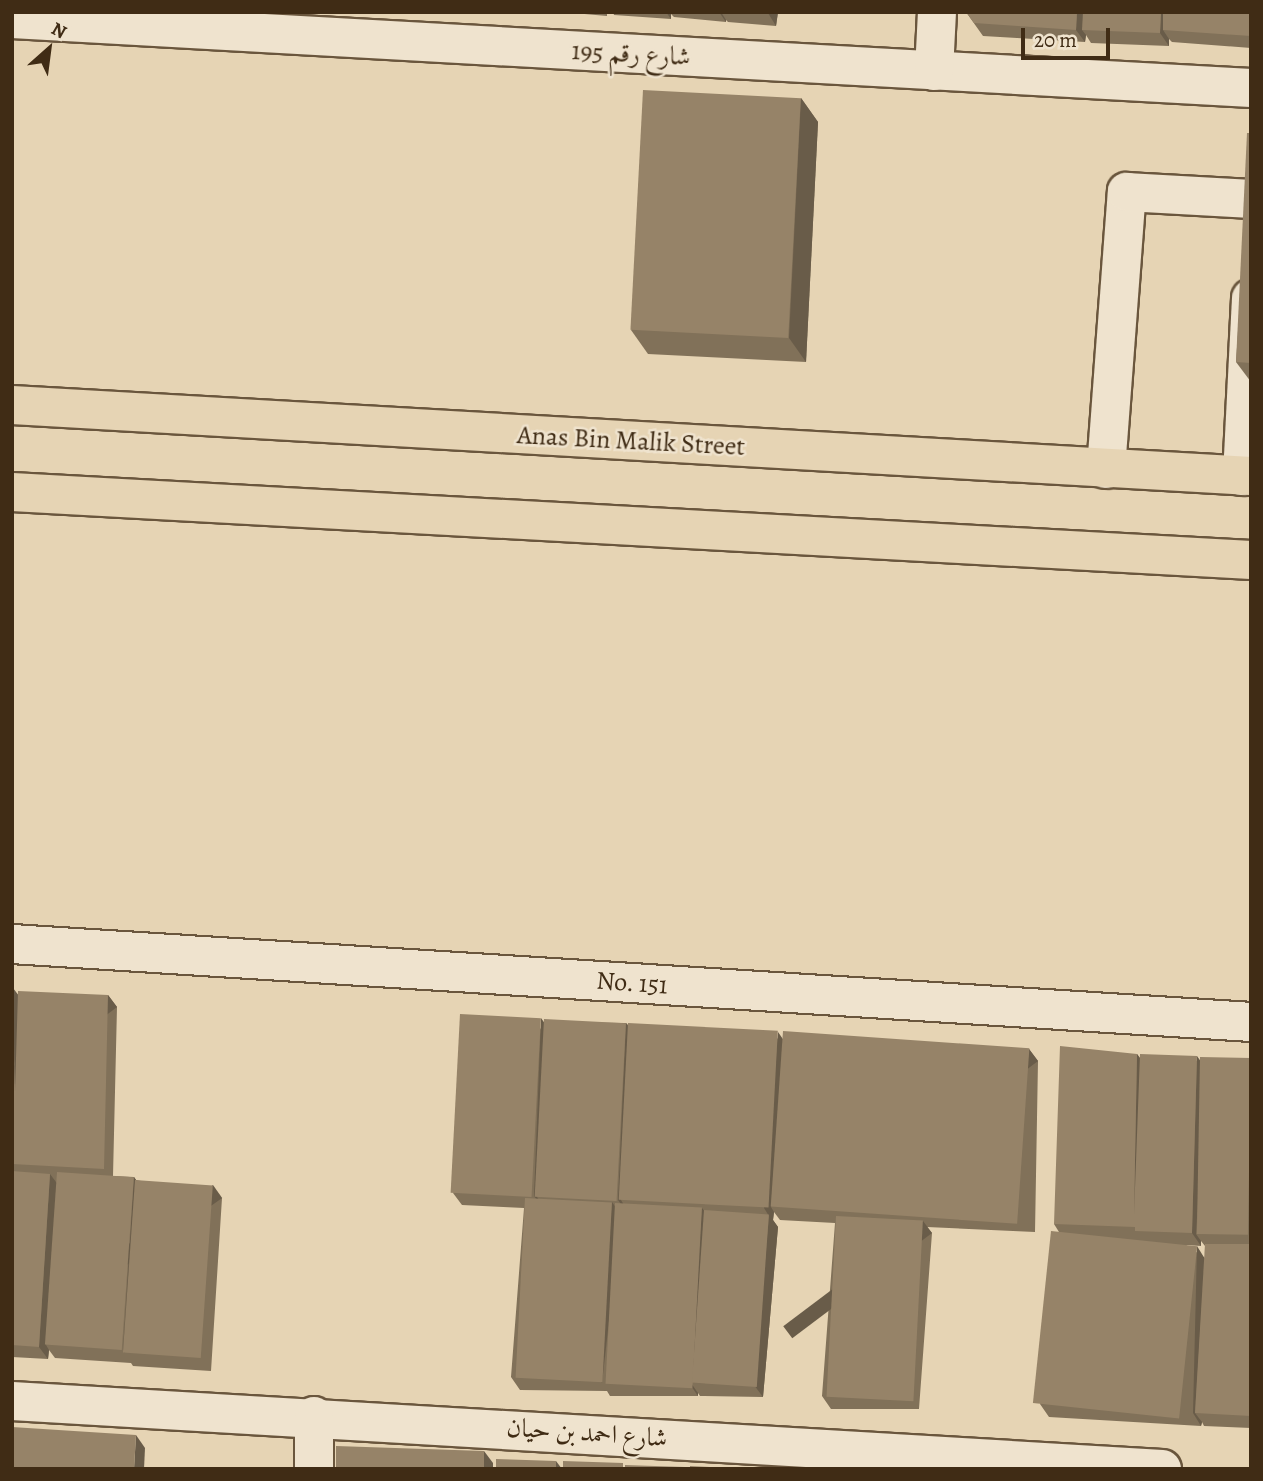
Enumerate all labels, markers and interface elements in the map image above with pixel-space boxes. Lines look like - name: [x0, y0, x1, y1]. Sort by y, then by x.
- north arrow: [14, 14, 84, 84]
- scale bar: [1025, 14, 1114, 58]
- text: N: [47, 16, 71, 45]
- text: 20 m: [1034, 26, 1077, 54]
- street label: شارع رقم 195: [571, 35, 691, 73]
- street label: Anas Bin Malik Street: [516, 419, 746, 463]
- street label: No. 151: [595, 965, 669, 1001]
- street label: شارع احمد بن حيان: [506, 1412, 668, 1454]

